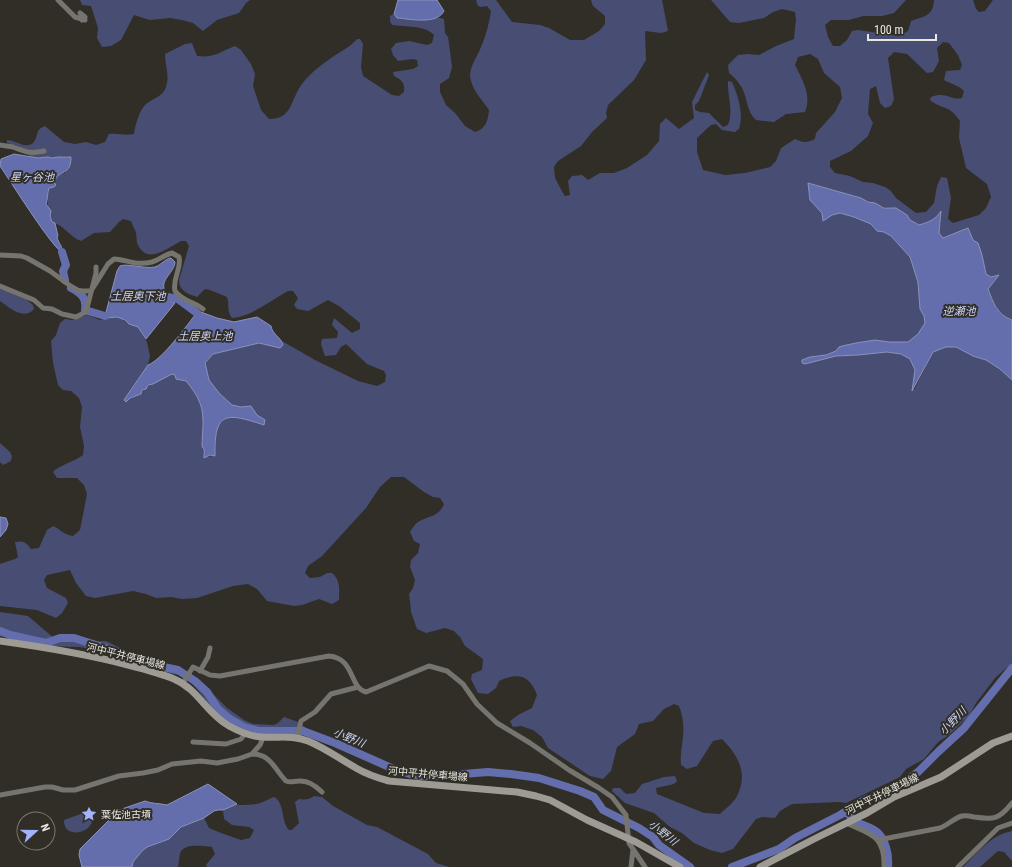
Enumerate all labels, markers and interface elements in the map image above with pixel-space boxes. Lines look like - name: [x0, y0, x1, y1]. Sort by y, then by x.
- scale bar: [868, 16, 936, 42]
- text: 100 m: [874, 23, 904, 37]
- water label: 星ヶ谷池: [10, 171, 55, 184]
- water label: 土居奥下池: [111, 290, 166, 303]
- water label: 逆瀬池: [943, 305, 976, 318]
- water label: 土居奥上池: [178, 330, 233, 343]
- street label: 河中平井停車場線: [86, 641, 166, 671]
- water label: 小野川: [937, 704, 970, 737]
- water label: 小野川: [331, 726, 368, 751]
- street label: 河中平井停車場線: [388, 765, 468, 783]
- street label: 河中平井停車場線: [844, 772, 920, 816]
- place icon: 葉佐池古墳: [80, 805, 98, 823]
- place label: 葉佐池古墳: [101, 809, 151, 820]
- north arrow: [16, 811, 56, 851]
- water label: 小野川: [646, 818, 681, 849]
- text: N: [38, 822, 52, 833]

